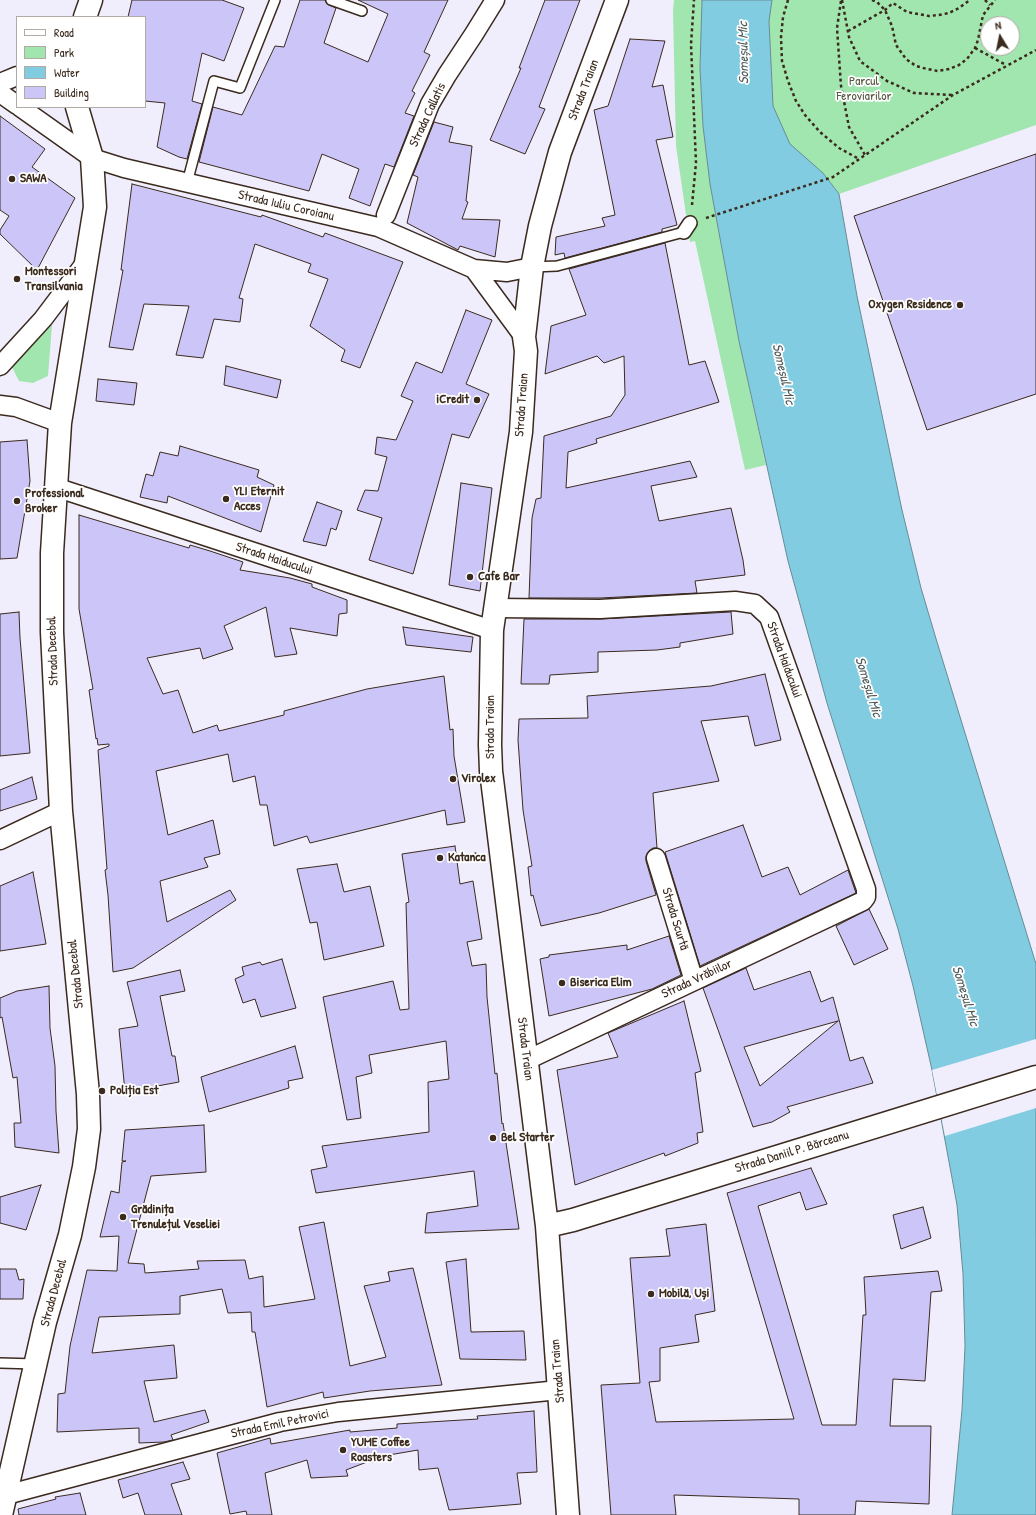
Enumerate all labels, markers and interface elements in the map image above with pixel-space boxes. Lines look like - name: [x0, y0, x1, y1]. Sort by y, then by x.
- legend: [16, 16, 146, 108]
- north arrow: [980, 16, 1020, 56]
- text: N: [994, 18, 1002, 33]
- water label: Someșul Mic: [735, 22, 753, 84]
- text: Road: [54, 24, 74, 41]
- text: Park: [54, 44, 74, 61]
- street label: Strada Traian: [565, 57, 603, 123]
- text: Water: [54, 64, 80, 81]
- park label: Parcul Feroviarilor: [836, 74, 892, 105]
- street label: Strada Callatis: [406, 80, 450, 150]
- text: Building: [54, 84, 89, 101]
- place label: SAWA: [20, 171, 47, 187]
- marker: SAWA: [7, 174, 17, 184]
- street label: Strada Iuliu Coroianu: [236, 187, 336, 225]
- place label: Montessori Transilvania: [25, 264, 83, 295]
- marker: Montessori Transilvania: [12, 274, 22, 284]
- place label: Oxygen Residence: [868, 297, 952, 313]
- marker: Oxygen Residence: [955, 300, 965, 310]
- water label: Someșul Mic: [768, 342, 798, 406]
- street label: Strada Traian: [512, 373, 532, 437]
- place label: iCredit: [436, 392, 469, 408]
- marker: iCredit: [472, 395, 482, 405]
- place label: YLI Eternit Acces: [234, 484, 284, 515]
- place label: Professional Broker: [25, 486, 84, 517]
- marker: YLI Eternit Acces: [221, 494, 231, 504]
- marker: Professional Broker: [12, 496, 22, 506]
- street label: Strada Haiducului: [234, 539, 314, 579]
- place label: Cafe Bar: [478, 569, 520, 585]
- marker: Cafe Bar: [465, 572, 475, 582]
- street label: Strada Decebal: [44, 616, 62, 686]
- street label: Strada Haiducului: [763, 620, 805, 700]
- water label: Someșul Mic: [851, 655, 885, 719]
- street label: Strada Traian: [483, 695, 499, 759]
- place label: Virolex: [461, 771, 496, 787]
- marker: Virolex: [448, 774, 458, 784]
- place label: Katanca: [448, 850, 485, 866]
- marker: Katanca: [435, 853, 445, 863]
- street label: Strada Scurtă: [658, 886, 692, 952]
- street label: Strada Decebal: [65, 939, 87, 1009]
- street label: Strada Vrăbiilor: [659, 956, 735, 1002]
- water label: Someșul Mic: [948, 964, 982, 1028]
- place label: Biserica Elim: [570, 975, 632, 991]
- marker: Biserica Elim: [557, 978, 567, 988]
- street label: Strada Traian: [513, 1016, 537, 1082]
- place label: Poliția Est: [110, 1083, 159, 1099]
- marker: Poliția Est: [97, 1086, 107, 1096]
- street label: Strada Daniil P. Bărceanu: [733, 1127, 851, 1177]
- place label: Bel Starter: [501, 1130, 554, 1146]
- marker: Bel Starter: [488, 1133, 498, 1143]
- place label: Grădinița Trenulețul Veseliei: [131, 1202, 220, 1233]
- marker: Grădinița Trenulețul Veseliei: [118, 1212, 128, 1222]
- street label: Strada Decebal: [38, 1258, 70, 1328]
- place label: Mobilă, Uși: [659, 1286, 709, 1302]
- marker: Mobilă, Uși: [646, 1289, 656, 1299]
- street label: Strada Traian: [547, 1339, 569, 1403]
- street label: Strada Emil Petrovici: [230, 1406, 330, 1442]
- place label: YUME Coffee Roasters: [351, 1435, 410, 1466]
- marker: YUME Coffee Roasters: [338, 1445, 348, 1455]

